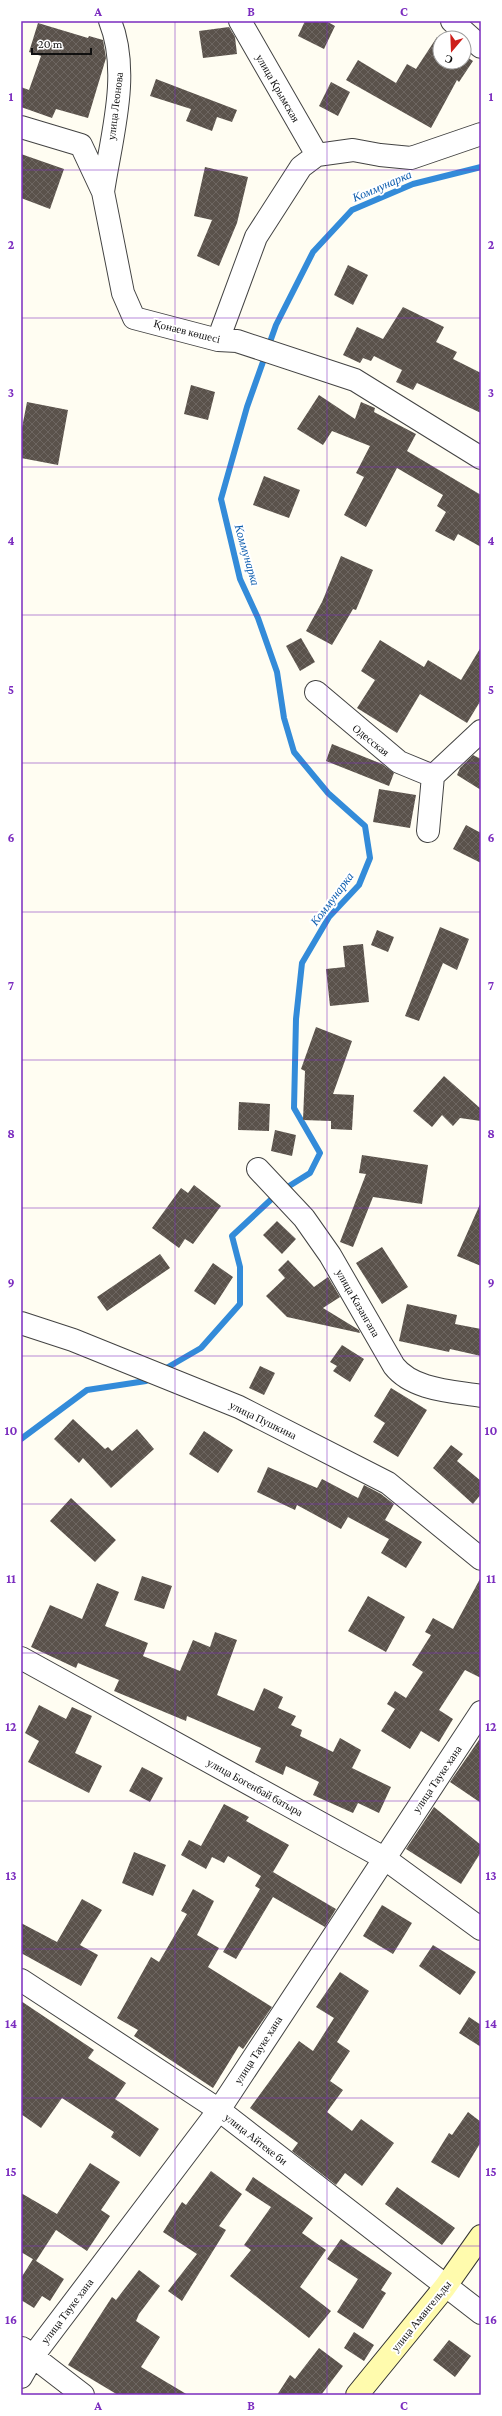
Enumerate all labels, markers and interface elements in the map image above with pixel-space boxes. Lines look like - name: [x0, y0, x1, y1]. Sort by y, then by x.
- text: A: [93, 4, 102, 19]
- text: B: [247, 4, 255, 19]
- text: C: [400, 4, 408, 19]
- scale bar: [32, 30, 91, 56]
- north arrow: [432, 30, 472, 70]
- text: 20 m: [38, 37, 63, 51]
- street label: улица Крымская: [254, 52, 302, 124]
- text: С: [443, 52, 454, 66]
- street label: улица Леонова: [105, 71, 125, 141]
- text: 1: [9, 89, 14, 104]
- text: 1: [489, 89, 494, 104]
- water label: Коммунарка: [349, 167, 414, 205]
- text: 2: [8, 237, 15, 252]
- text: 2: [488, 237, 495, 252]
- street label: Қонаев көшесі: [152, 317, 222, 345]
- text: 3: [8, 385, 14, 400]
- text: 3: [488, 385, 494, 400]
- water label: Коммунарка: [231, 522, 262, 587]
- text: 4: [7, 533, 15, 548]
- text: 4: [487, 533, 495, 548]
- text: 5: [8, 682, 14, 697]
- text: 5: [488, 682, 494, 697]
- street label: Одесская: [350, 722, 392, 758]
- text: 6: [7, 830, 15, 845]
- text: 6: [487, 830, 495, 845]
- water label: Коммунарка: [307, 870, 357, 929]
- text: 7: [8, 978, 14, 993]
- text: 7: [488, 978, 494, 993]
- text: 8: [7, 1126, 15, 1141]
- text: 8: [487, 1126, 495, 1141]
- street label: улица Казангапа: [334, 1267, 382, 1339]
- text: 9: [7, 1275, 15, 1290]
- text: 9: [487, 1275, 495, 1290]
- street label: улица Пушкина: [228, 1399, 299, 1441]
- text: 10: [5, 1423, 17, 1438]
- text: 10: [485, 1423, 497, 1438]
- text: 11: [6, 1571, 16, 1586]
- text: 11: [486, 1571, 496, 1586]
- text: 12: [5, 1719, 17, 1734]
- text: 12: [485, 1719, 497, 1734]
- street label: улица Тауке хана: [410, 1743, 464, 1815]
- street label: улица Богенбай батыра: [205, 1756, 305, 1818]
- text: 13: [5, 1868, 17, 1883]
- text: 13: [485, 1868, 497, 1883]
- street label: улица Тауке хана: [232, 2014, 284, 2086]
- text: 14: [5, 2016, 17, 2031]
- text: 14: [485, 2016, 497, 2031]
- street label: улица Айтеке би: [222, 2111, 290, 2167]
- text: 15: [5, 2164, 17, 2179]
- text: 15: [485, 2164, 497, 2179]
- street label: улица Тауке хана: [39, 2276, 95, 2346]
- street label: улица Амангельды: [389, 2278, 454, 2354]
- text: 16: [5, 2312, 17, 2327]
- text: 16: [485, 2312, 497, 2327]
- text: A: [93, 2398, 102, 2413]
- text: B: [247, 2398, 255, 2413]
- text: C: [400, 2398, 408, 2413]

